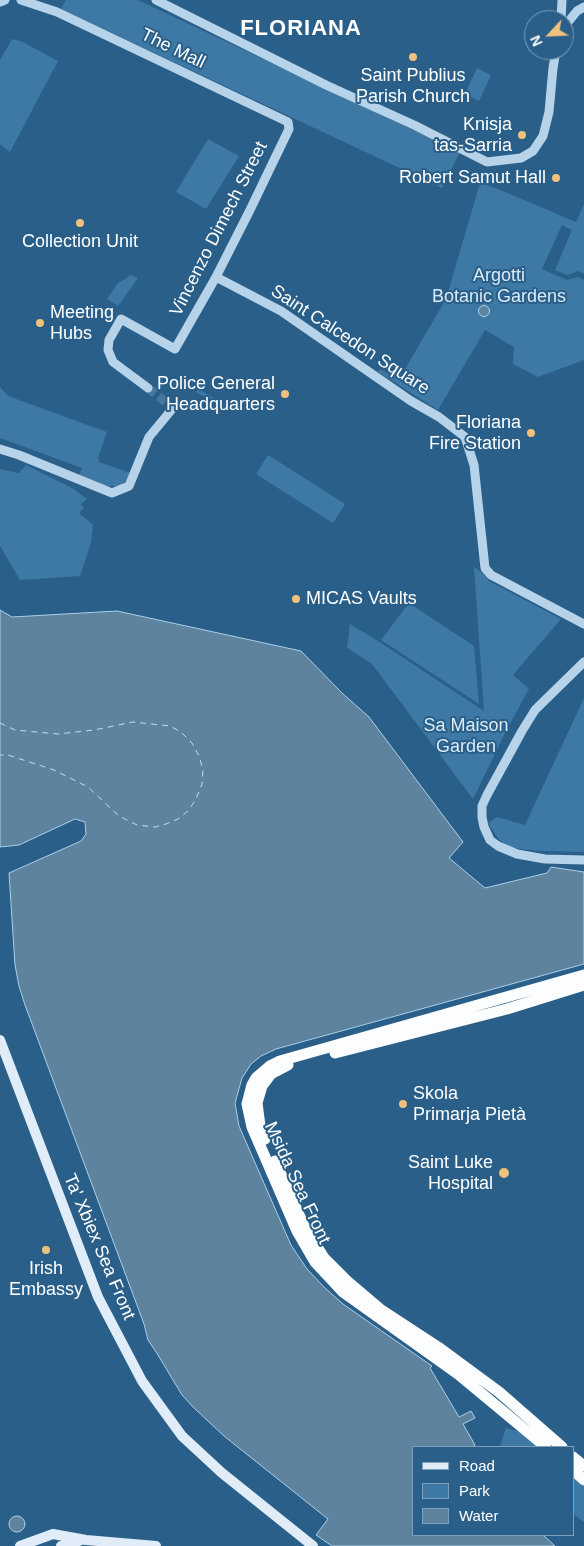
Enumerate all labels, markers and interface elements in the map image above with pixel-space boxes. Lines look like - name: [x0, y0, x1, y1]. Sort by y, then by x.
- north arrow: [524, 10, 574, 60]
- district label: FLORIANA: [239, 16, 363, 42]
- street label: The Mall: [137, 24, 209, 74]
- text: N: [527, 33, 546, 49]
- marker: Saint Publius Parish Church: [407, 51, 419, 63]
- place label: Saint Publius Parish Church: [356, 65, 470, 108]
- place label: Knisja tas-Sarria: [434, 114, 512, 156]
- marker: Knisja tas-Sarria: [516, 129, 528, 141]
- street label: Vincenzo Dimech Street: [166, 138, 272, 320]
- place label: Robert Samut Hall: [399, 167, 546, 189]
- marker: Robert Samut Hall: [550, 172, 562, 184]
- marker: Collection Unit: [74, 217, 86, 229]
- place label: Collection Unit: [22, 231, 138, 253]
- park label: Argotti Botanic Gardens: [432, 265, 566, 308]
- street label: Saint Calcedon Square: [266, 281, 434, 399]
- place label: Meeting Hubs: [50, 302, 114, 344]
- marker: Meeting Hubs: [34, 317, 46, 329]
- place label: Police General Headquarters: [157, 373, 275, 416]
- marker: Police General Headquarters: [279, 388, 291, 400]
- place label: Floriana Fire Station: [429, 412, 521, 454]
- marker: Floriana Fire Station: [525, 427, 537, 439]
- place label: MICAS Vaults: [306, 588, 417, 610]
- marker: MICAS Vaults: [290, 593, 302, 605]
- park label: Sa Maison Garden: [423, 715, 509, 758]
- place label: Skola Primarja Pietà: [413, 1083, 526, 1126]
- marker: Skola Primarja Pietà: [397, 1098, 409, 1110]
- street label: Msida Sea Front: [259, 1119, 335, 1247]
- place label: Saint Luke Hospital: [408, 1152, 493, 1194]
- marker: Saint Luke Hospital: [497, 1166, 511, 1180]
- street label: Ta' Xbiex Sea Front: [58, 1171, 140, 1323]
- marker: Irish Embassy: [40, 1244, 52, 1256]
- place label: Irish Embassy: [9, 1258, 83, 1300]
- legend: [412, 1446, 574, 1536]
- text: Road: [459, 1457, 495, 1474]
- text: Park: [459, 1482, 490, 1499]
- text: Water: [459, 1507, 498, 1524]

